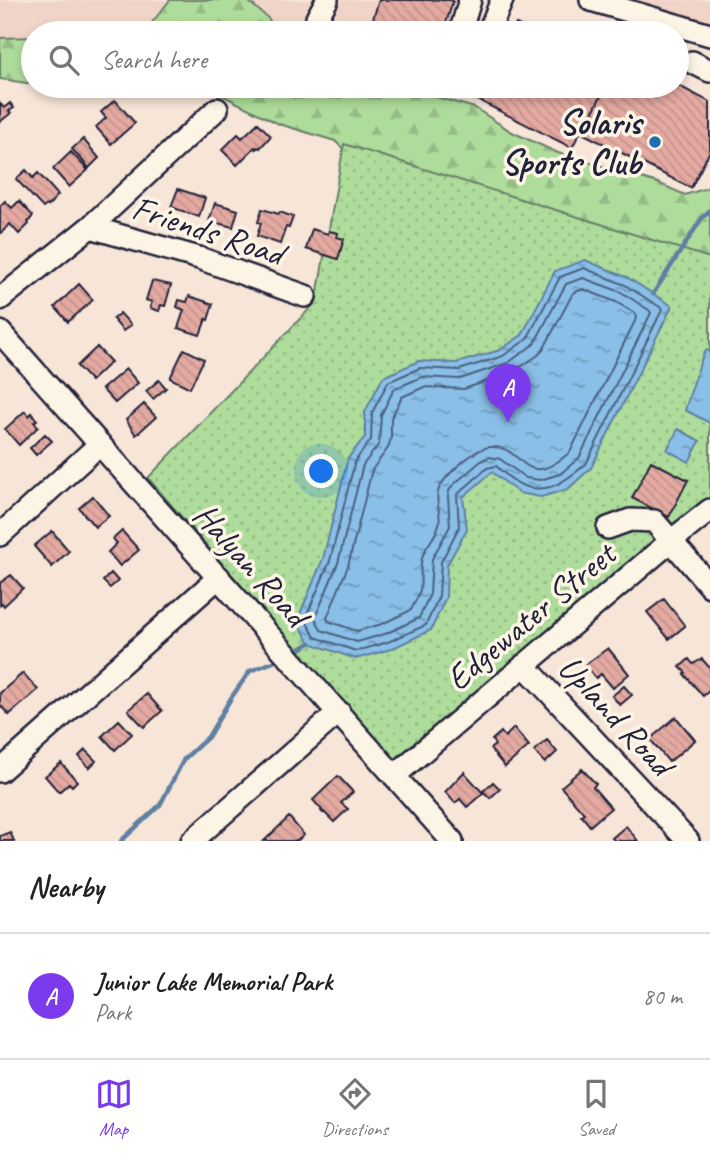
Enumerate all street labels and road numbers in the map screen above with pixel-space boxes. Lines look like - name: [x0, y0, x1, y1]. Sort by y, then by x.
- street label: Friends Road: [127, 185, 294, 278]
- street label: Halyan Road: [183, 493, 321, 639]
- street label: Edgewater Street: [436, 530, 627, 700]
- street label: Upland Road: [549, 646, 686, 789]

